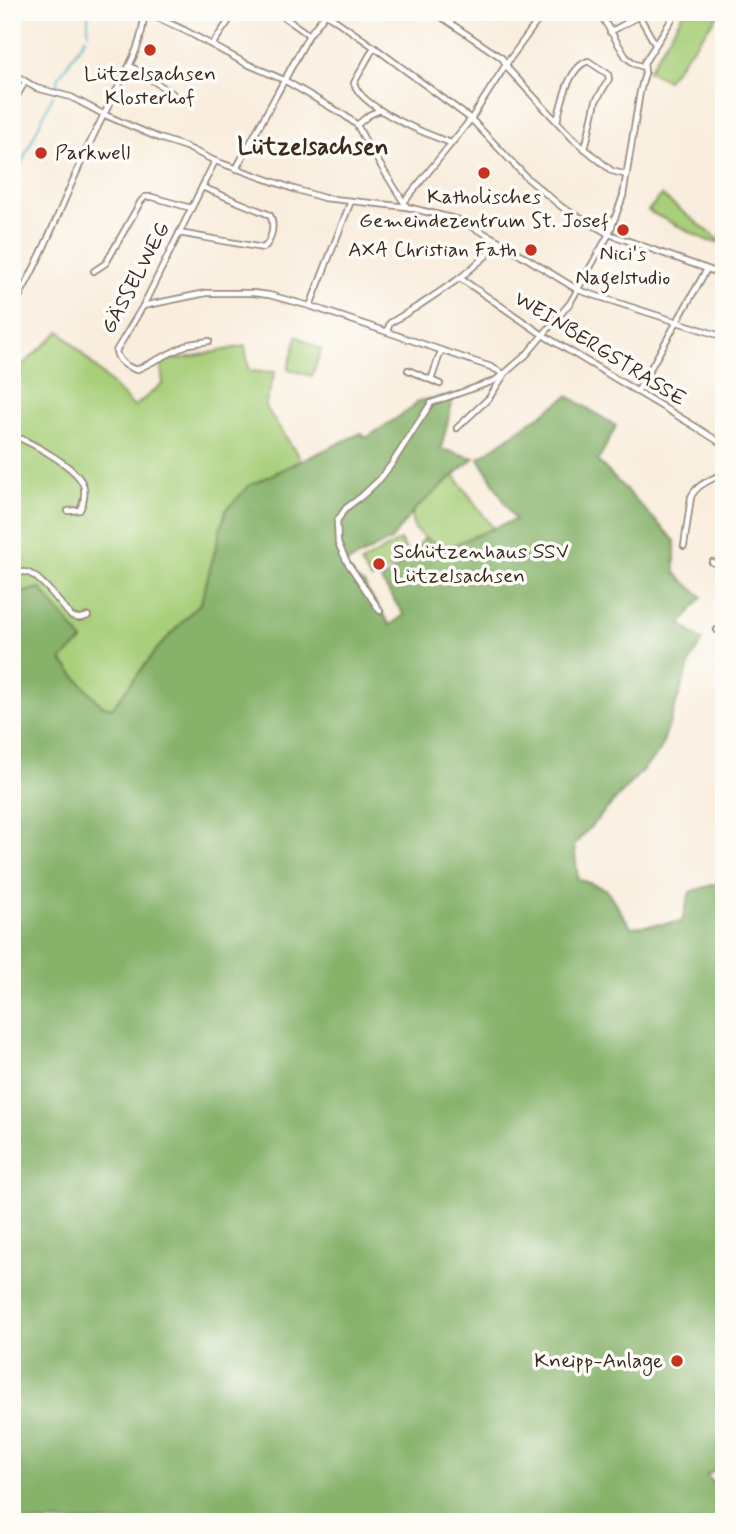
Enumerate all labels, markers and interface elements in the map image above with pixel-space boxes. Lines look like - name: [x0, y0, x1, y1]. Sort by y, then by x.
- marker: Lützelsachsen Klosterhof: [142, 42, 158, 58]
- place label: Lützelsachsen Klosterhof: [84, 60, 216, 112]
- district label: Lützelsachsen: [238, 132, 388, 163]
- place label: Parkwell: [55, 139, 130, 167]
- marker: Parkwell: [33, 145, 49, 161]
- marker: Katholisches Gemeindezentrum St. Josef: [476, 165, 492, 181]
- place label: Katholisches Gemeindezentrum St. Josef: [359, 183, 609, 235]
- street label: GÄSSELWEG: [95, 217, 177, 339]
- marker: Nici's Nagelstudio: [615, 222, 631, 238]
- place label: AXA Christian Fath: [348, 236, 517, 264]
- place label: Nici's Nagelstudio: [576, 240, 670, 294]
- marker: AXA Christian Fath: [523, 242, 539, 258]
- street label: WEINBERGSTRASSE: [509, 285, 691, 413]
- place label: Schützenhaus SSV Lützelsachsen: [393, 538, 569, 590]
- marker: Schützenhaus SSV Lützelsachsen: [371, 556, 387, 572]
- place label: Kneipp-Anlage: [534, 1347, 663, 1376]
- marker: Kneipp-Anlage: [669, 1353, 685, 1369]

